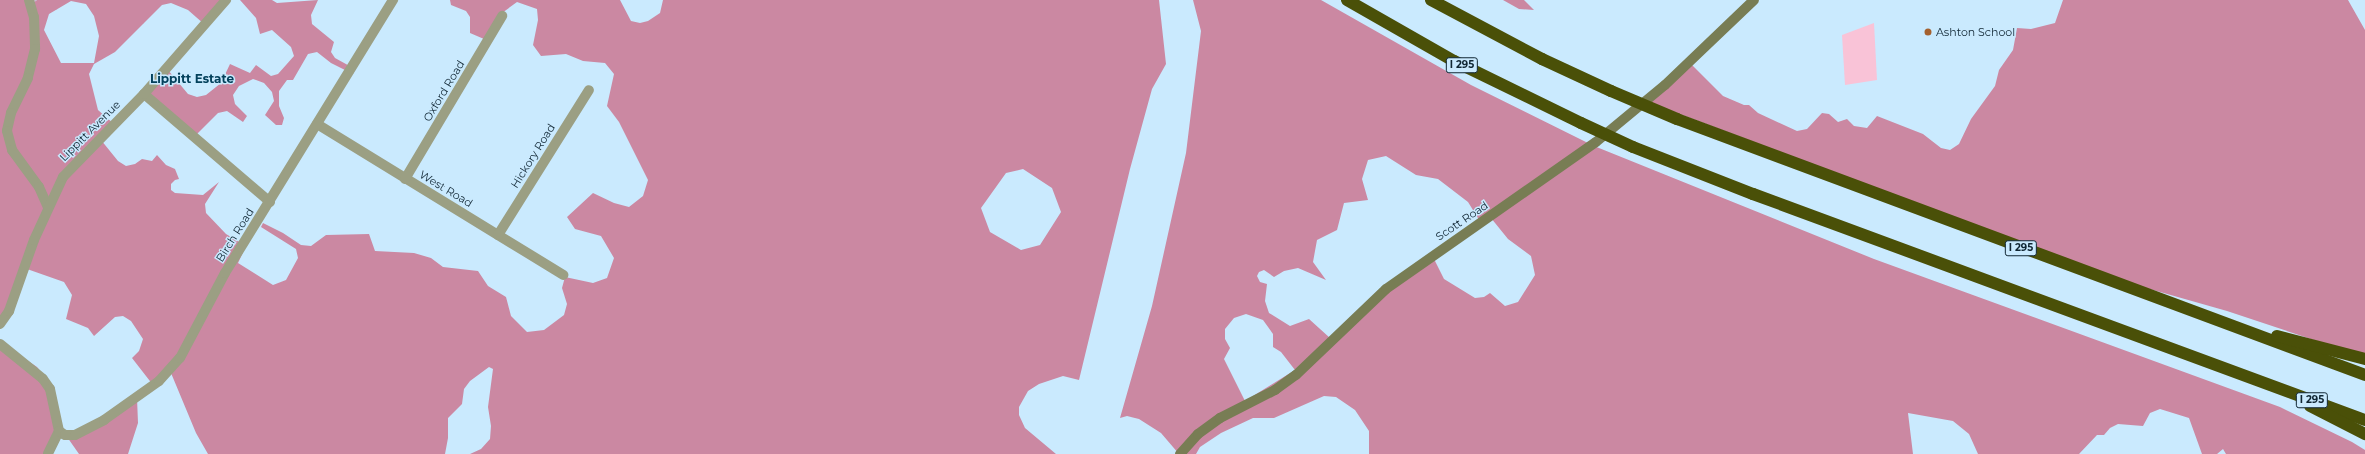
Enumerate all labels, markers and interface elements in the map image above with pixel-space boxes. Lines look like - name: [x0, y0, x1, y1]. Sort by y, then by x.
- place label: Ashton School: [1936, 25, 2015, 39]
- marker: Ashton School: [1923, 27, 1933, 37]
- road number: I 295: [1445, 57, 1479, 73]
- street label: Oxford Road: [421, 58, 467, 124]
- district label: Lippitt Estate: [150, 72, 234, 86]
- street label: Lippitt Avenue: [57, 98, 123, 164]
- street label: Hickory Road: [508, 121, 558, 191]
- street label: West Road: [417, 168, 475, 210]
- street label: Scott Road: [1433, 199, 1491, 243]
- street label: Birch Road: [213, 206, 257, 264]
- road number: I 295: [2004, 240, 2038, 256]
- road number: I 295: [2295, 392, 2329, 408]

